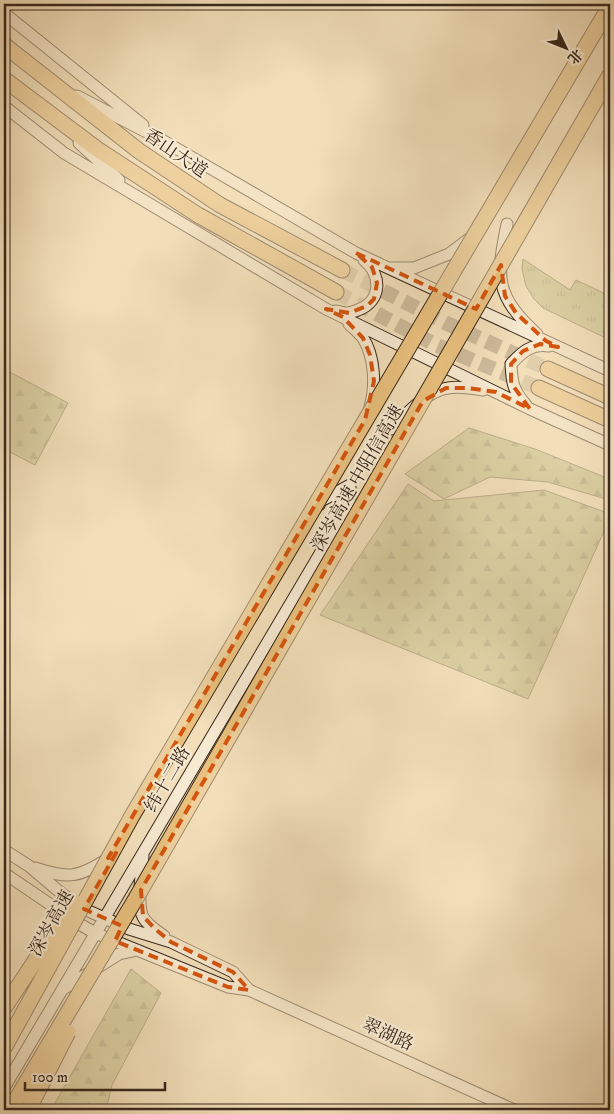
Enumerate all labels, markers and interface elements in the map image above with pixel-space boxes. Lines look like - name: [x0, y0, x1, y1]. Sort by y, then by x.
- north arrow: [542, 22, 592, 72]
- text: 北: [563, 45, 586, 67]
- street label: 香山大道: [139, 125, 211, 183]
- street label: 深岑高速 中阳信高速: [307, 401, 409, 556]
- street label: 纬十二路: [140, 743, 195, 816]
- street label: 深岑高速: [25, 887, 79, 960]
- street label: 翠湖路: [358, 1014, 417, 1056]
- scale bar: [25, 1059, 165, 1091]
- text: 100 m: [32, 1068, 68, 1087]

